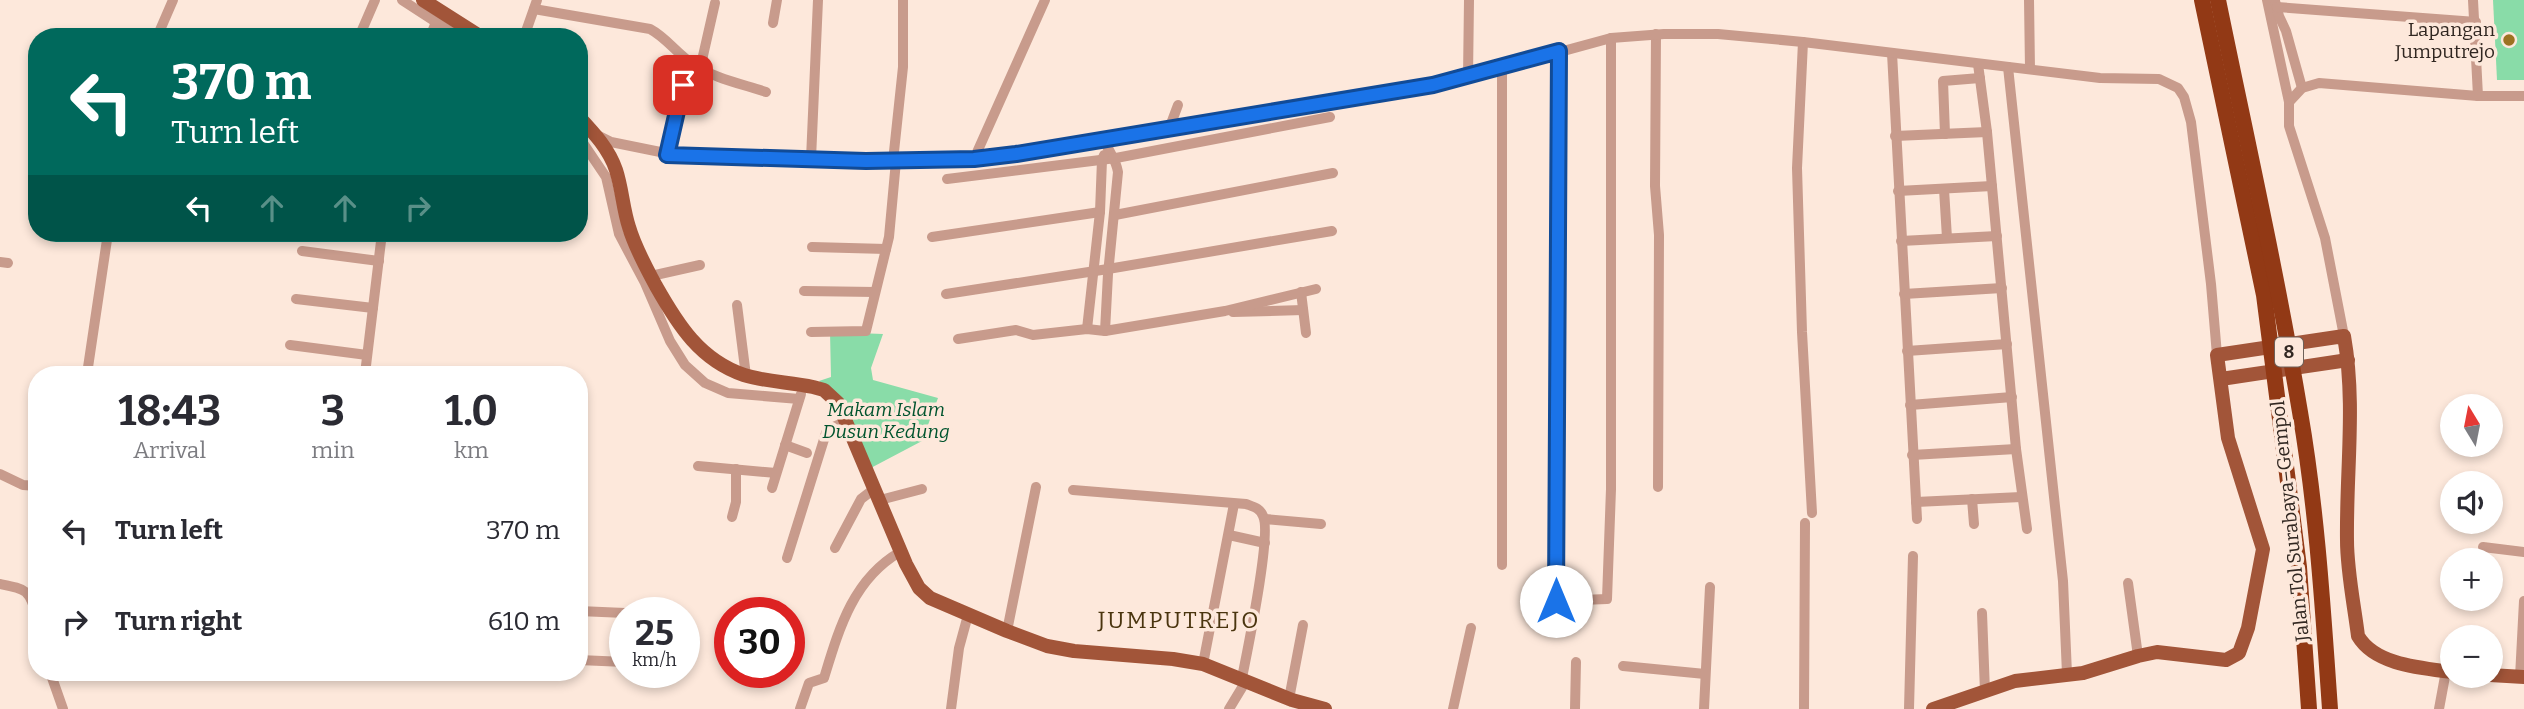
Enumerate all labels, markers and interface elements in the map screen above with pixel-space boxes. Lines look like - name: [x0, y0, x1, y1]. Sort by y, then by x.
- place label: Lapangan Jumputrejo: [2394, 18, 2495, 63]
- marker: Lapangan Jumputrejo: [2501, 32, 2517, 48]
- text: 370 m: [171, 53, 311, 112]
- pin: [653, 55, 713, 115]
- icon: left: [56, 56, 147, 147]
- icon: arrive: [664, 66, 702, 104]
- text: Turn left: [171, 113, 299, 151]
- icon: left: [180, 189, 218, 227]
- icon: ahead: [253, 189, 291, 227]
- icon: ahead: [326, 189, 364, 227]
- icon: right: [399, 189, 437, 227]
- road number: 8: [2275, 338, 2303, 366]
- text: 18:43: [118, 386, 221, 436]
- text: 3: [321, 386, 345, 436]
- text: 1.0: [445, 386, 498, 436]
- north arrow: [2440, 394, 2502, 457]
- map controls: [2440, 394, 2503, 688]
- park label: Makam Islam Dusun Kedung: [822, 398, 950, 443]
- street label: Jalan Tol Surabaya–Gempol: [2266, 399, 2314, 644]
- text: Arrival: [133, 436, 206, 464]
- text: min: [311, 436, 355, 464]
- text: km: [454, 436, 489, 464]
- button: sound: [2440, 471, 2503, 534]
- icon: left: [56, 512, 94, 550]
- text: Turn left: [115, 515, 223, 546]
- text: 370 m: [486, 515, 560, 546]
- button: +: [2440, 548, 2503, 611]
- position arrow: [1519, 564, 1593, 638]
- speed limit sign: 30: [714, 597, 805, 688]
- icon: right: [56, 603, 94, 641]
- text: Turn right: [115, 606, 242, 637]
- text: 610 m: [488, 606, 560, 637]
- district label: JUMPUTREJO: [1097, 606, 1260, 634]
- text: 25: [635, 612, 674, 654]
- button: −: [2440, 625, 2503, 688]
- text: km/h: [632, 649, 677, 671]

